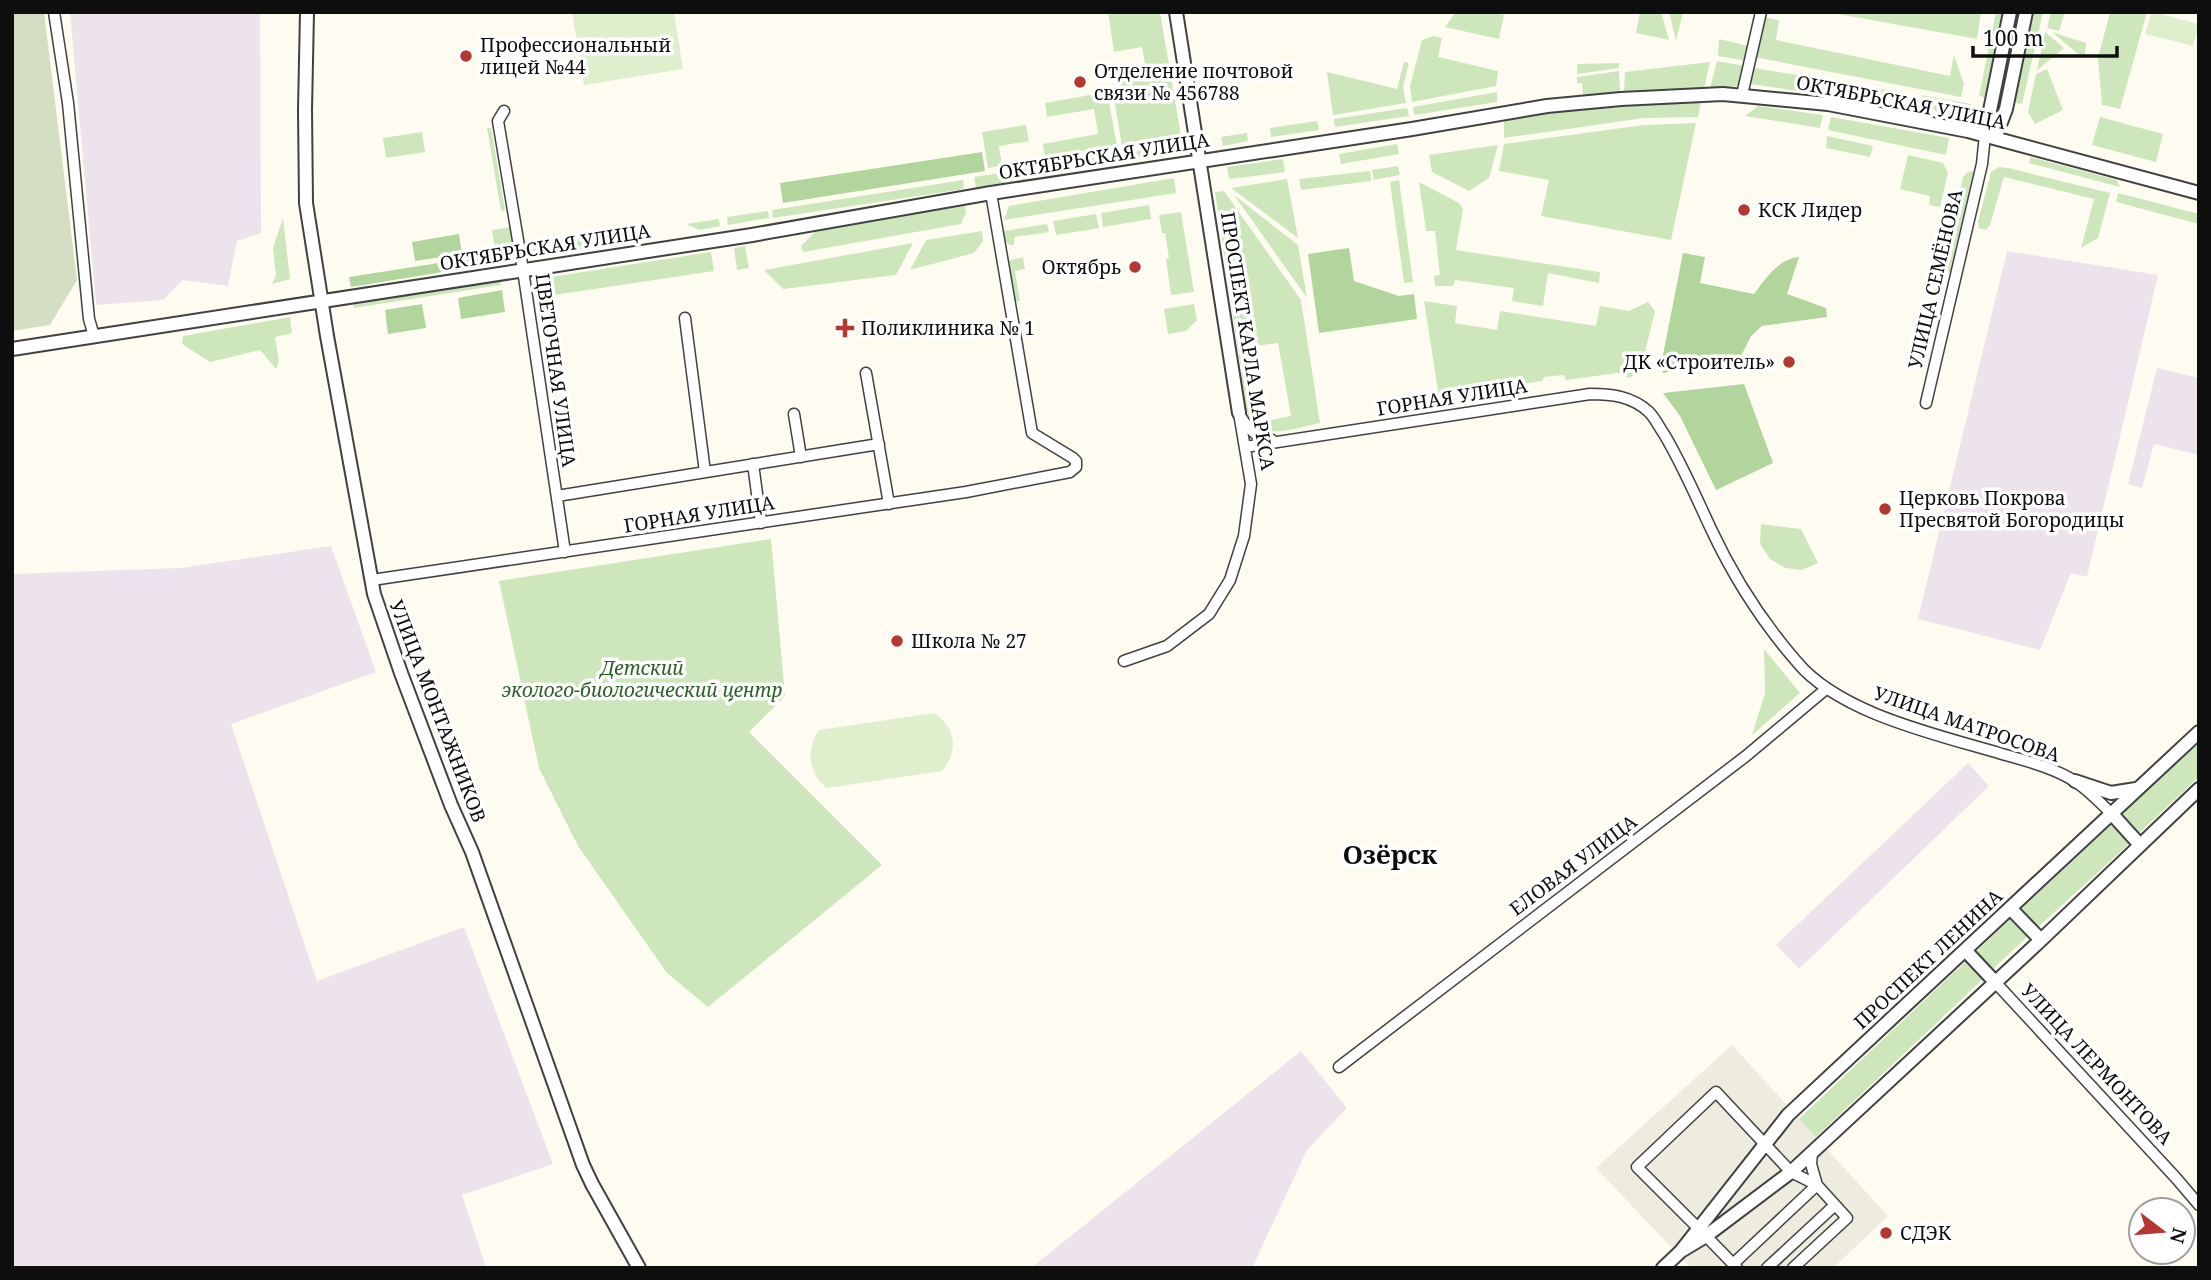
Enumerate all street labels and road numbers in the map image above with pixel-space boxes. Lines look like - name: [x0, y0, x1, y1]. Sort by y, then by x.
- street label: ОКТЯБРЬСКАЯ УЛИЦА: [1794, 69, 2009, 135]
- street label: ОКТЯБРЬСКАЯ УЛИЦА: [997, 126, 1212, 185]
- street label: УЛИЦА СЕМЁНОВА: [1902, 186, 1968, 371]
- street label: ПРОСПЕКТ КАРЛА МАРКСА: [1215, 210, 1281, 473]
- street label: ОКТЯБРЬСКАЯ УЛИЦА: [438, 217, 653, 276]
- street label: ЦВЕТОЧНАЯ УЛИЦА: [530, 271, 583, 469]
- street label: ГОРНАЯ УЛИЦА: [1375, 372, 1530, 422]
- street label: ГОРНАЯ УЛИЦА: [622, 489, 777, 539]
- street label: УЛИЦА МОНТАЖНИКОВ: [383, 596, 493, 826]
- street label: УЛИЦА МАТРОСОВА: [1870, 680, 2064, 768]
- street label: ЕЛОВАЯ УЛИЦА: [1504, 808, 1642, 921]
- street label: ПРОСПЕКТ ЛЕНИНА: [1848, 883, 2008, 1035]
- street label: УЛИЦА ЛЕРМОНТОВА: [2015, 978, 2179, 1151]

